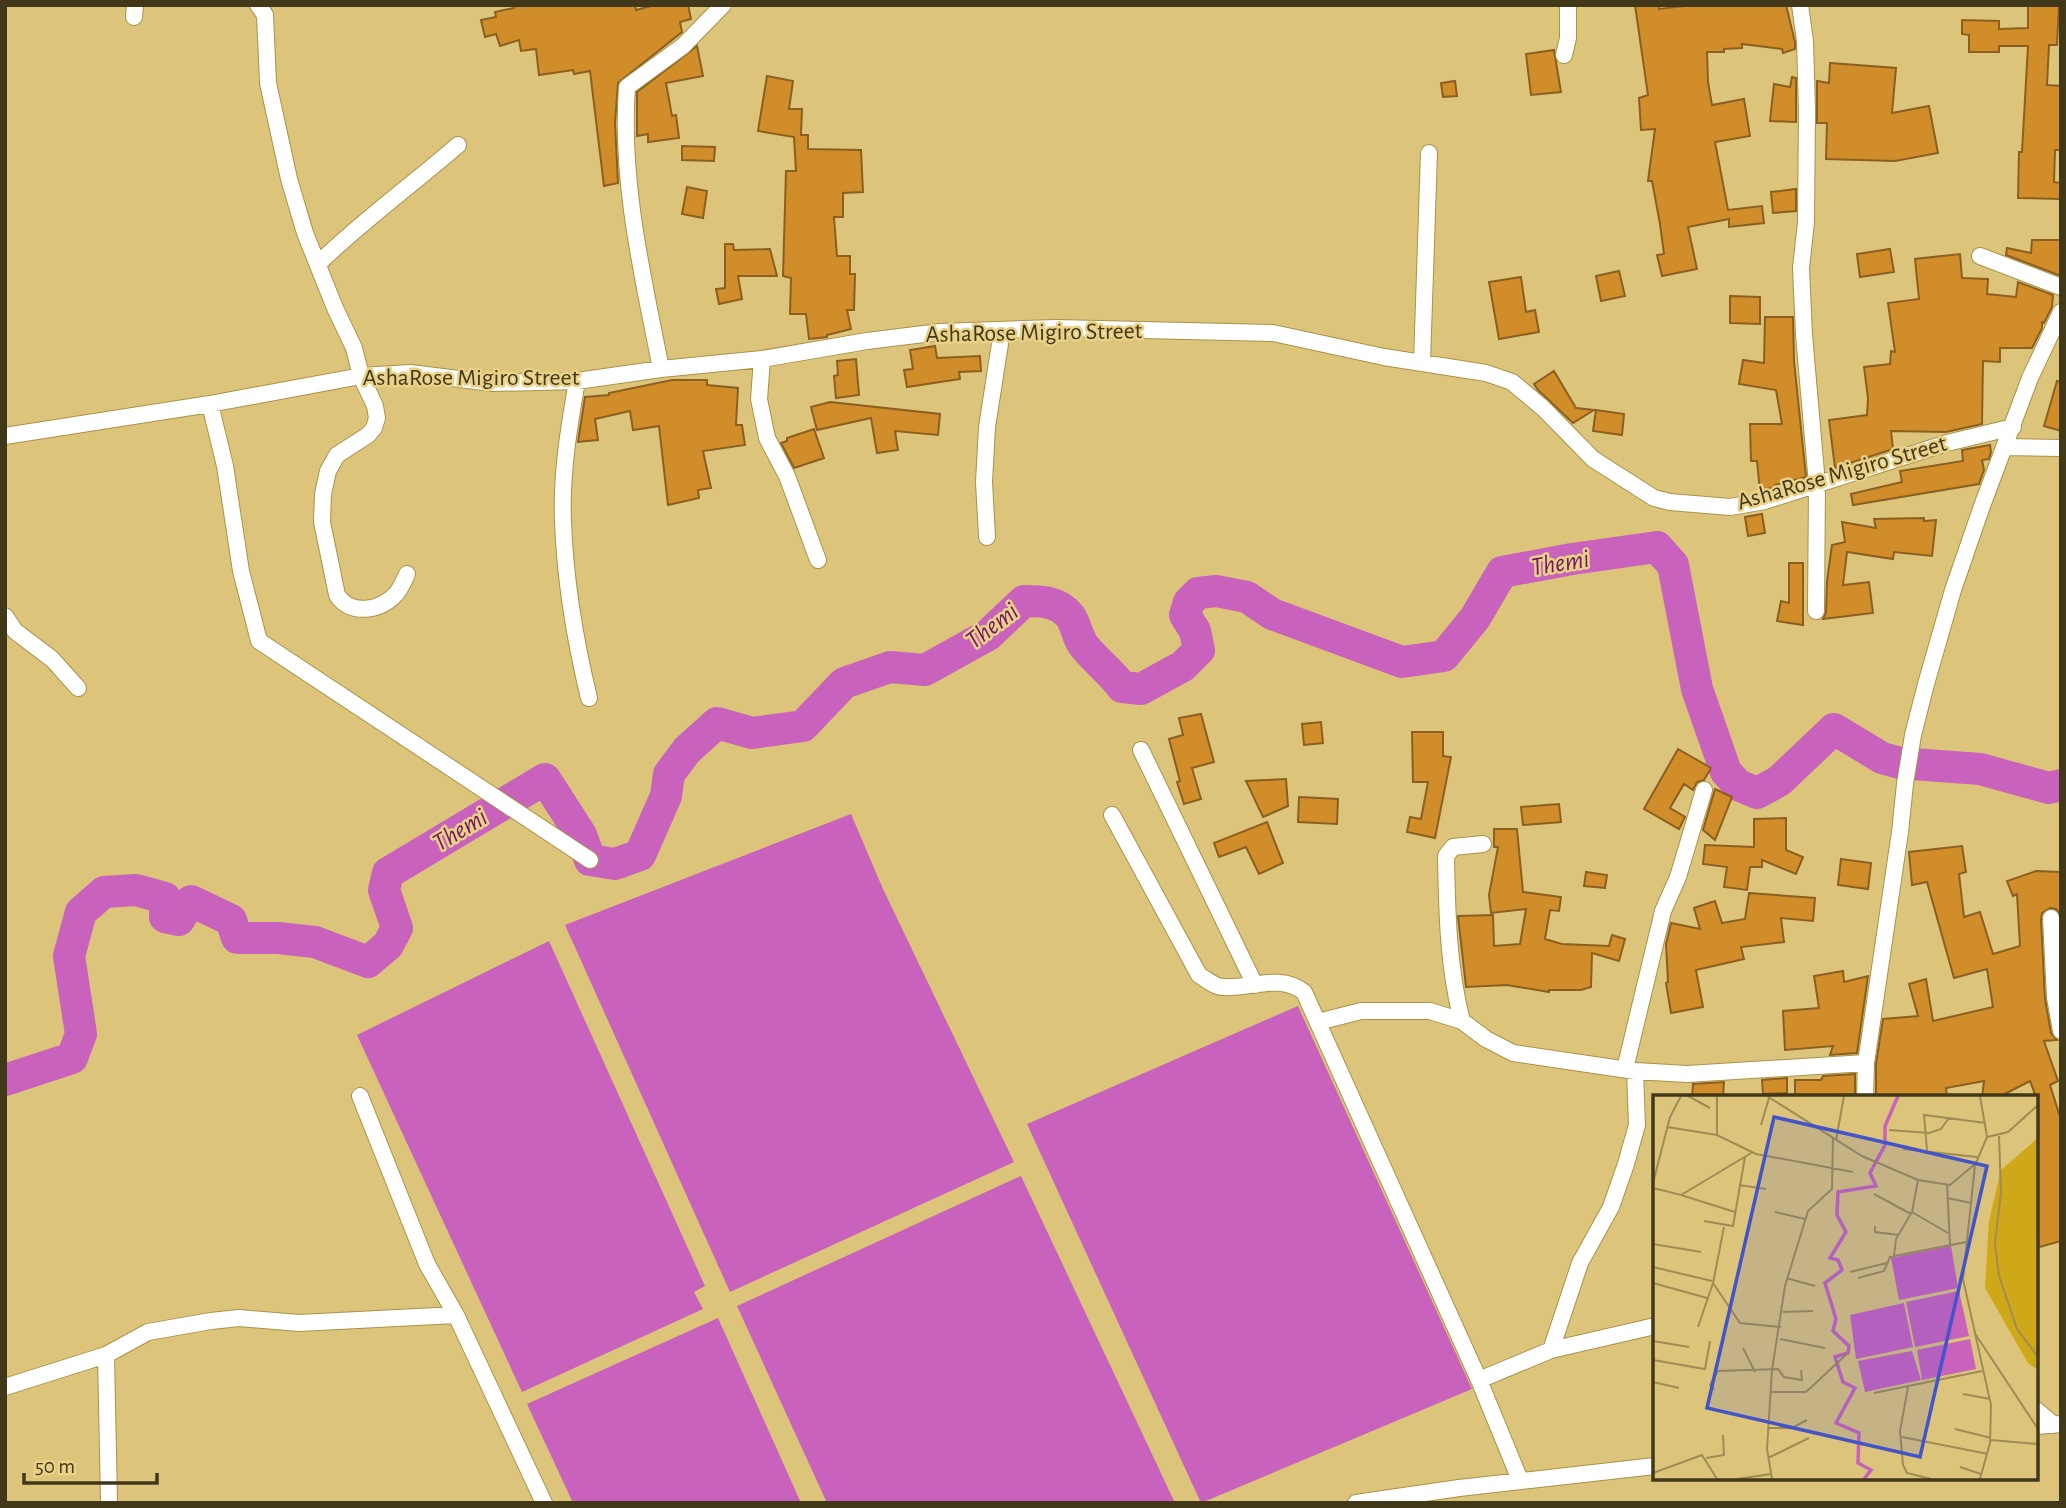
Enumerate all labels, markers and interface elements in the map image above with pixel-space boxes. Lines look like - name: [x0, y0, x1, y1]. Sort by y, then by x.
- street label: AshaRose Migiro Street: [925, 319, 1143, 347]
- street label: AshaRose Migiro Street: [363, 366, 580, 390]
- street label: AshaRose Migiro Street: [1735, 432, 1950, 514]
- water label: Themi: [1529, 546, 1591, 580]
- water label: Themi: [961, 598, 1023, 654]
- water label: Themi: [428, 804, 492, 856]
- inset map: [1653, 1095, 2038, 1480]
- scale bar: [24, 1442, 158, 1486]
- text: 50 m: [35, 1456, 75, 1477]

